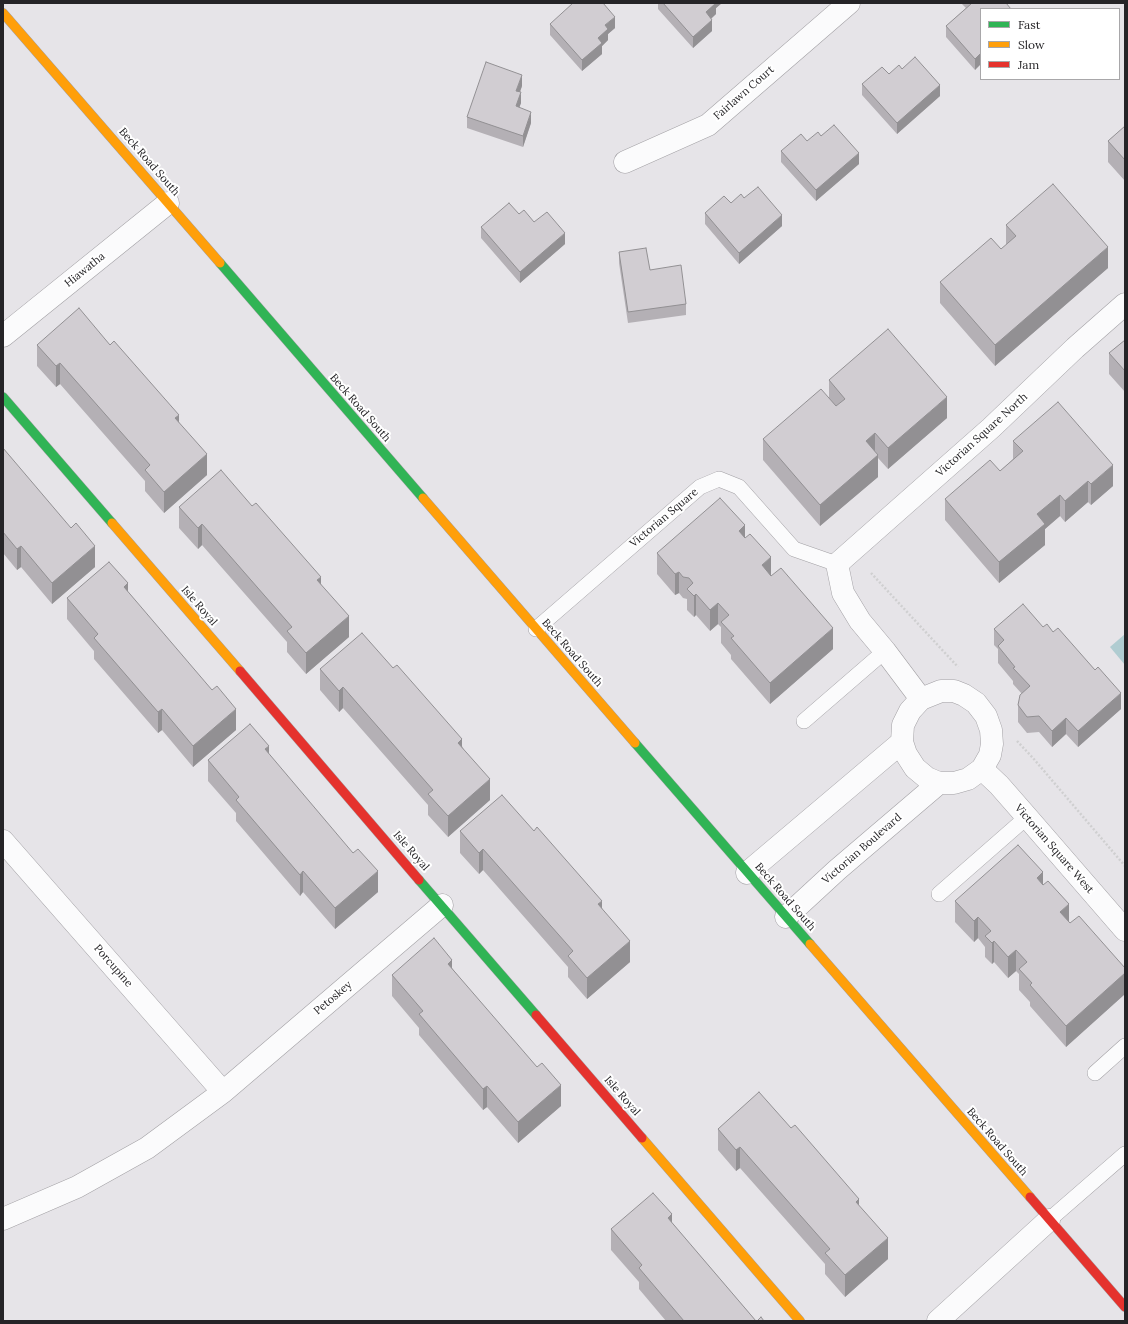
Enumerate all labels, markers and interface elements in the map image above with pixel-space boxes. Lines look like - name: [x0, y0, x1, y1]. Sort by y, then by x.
- legend: [980, 8, 1120, 80]
- text: Fast: [1018, 17, 1041, 32]
- text: Slow: [1018, 37, 1045, 52]
- text: Jam: [1018, 57, 1039, 72]
- street label: Fairlawn Court: [711, 63, 777, 123]
- street label: Beck Road South: [116, 125, 182, 199]
- street label: Hiawatha: [62, 250, 108, 290]
- street label: Beck Road South: [327, 371, 393, 445]
- street label: Victorian Square North: [934, 390, 1030, 480]
- street label: Victorian Square: [627, 486, 701, 550]
- street label: Isle Royal: [178, 583, 220, 629]
- street label: Beck Road South: [539, 616, 605, 690]
- street label: Victorian Square West: [1012, 802, 1096, 896]
- street label: Victorian Boulevard: [820, 811, 904, 887]
- street label: Isle Royal: [390, 828, 432, 874]
- street label: Beck Road South: [752, 860, 818, 934]
- street label: Porcupine: [91, 942, 135, 990]
- street label: Petoskey: [311, 978, 355, 1018]
- street label: Isle Royal: [601, 1073, 643, 1119]
- street label: Beck Road South: [964, 1105, 1030, 1179]

